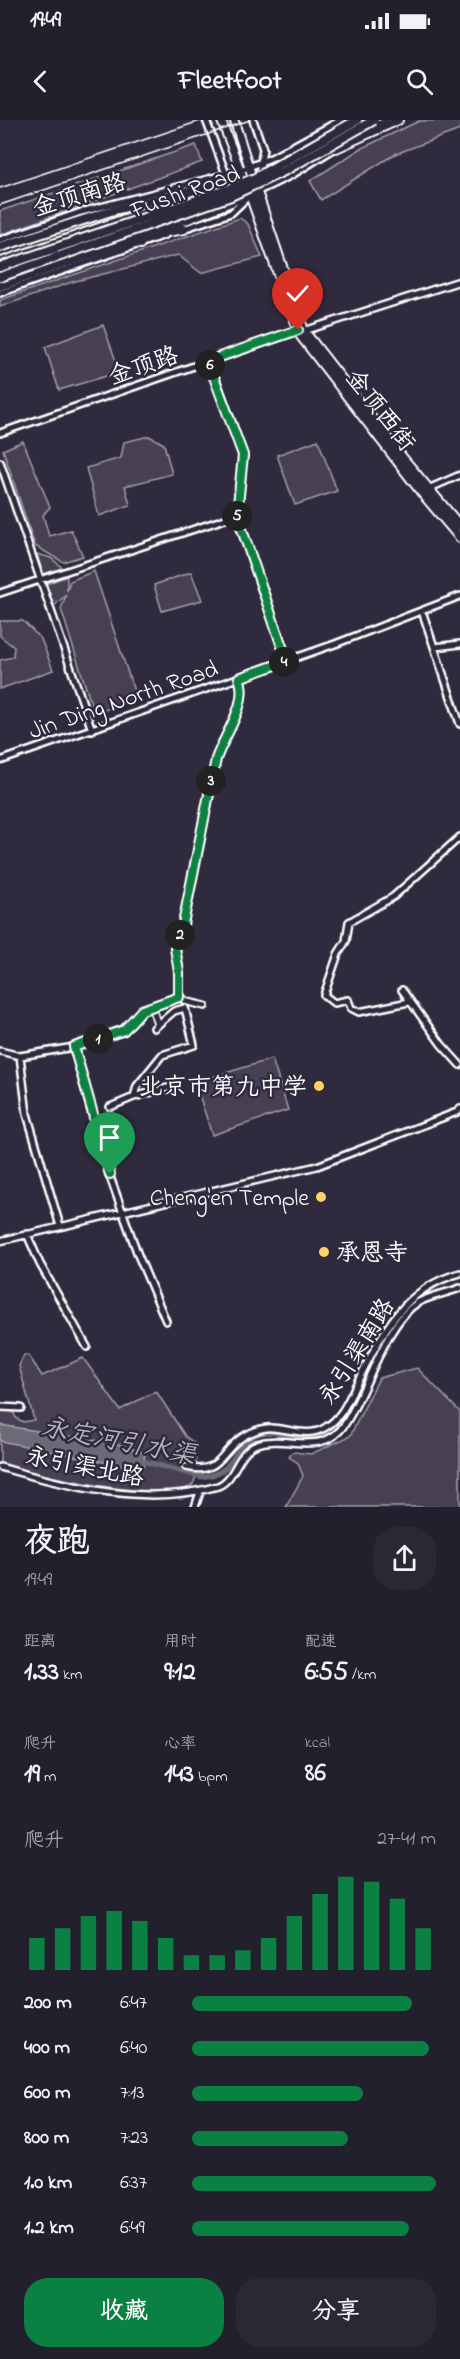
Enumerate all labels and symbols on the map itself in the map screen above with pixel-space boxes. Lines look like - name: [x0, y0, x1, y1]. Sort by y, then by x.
- street label: Fushi Road: [126, 157, 246, 230]
- street label: 金顶南路: [29, 166, 131, 227]
- pin: [272, 268, 323, 330]
- street label: 金顶路: [104, 339, 184, 396]
- pin: 6: [195, 350, 225, 380]
- street label: 金顶西街: [336, 363, 422, 460]
- pin: 5: [222, 501, 252, 531]
- pin: 4: [269, 647, 299, 677]
- street label: Jin Ding North Road: [24, 652, 224, 750]
- pin: 3: [196, 766, 226, 796]
- pin: 2: [165, 920, 195, 950]
- pin: 1: [83, 1024, 113, 1054]
- place label: 北京市第九中学: [139, 1071, 307, 1106]
- marker: 北京市第九中学: [312, 1079, 326, 1093]
- pin: [84, 1112, 135, 1174]
- place label: Cheng'en Temple: [150, 1182, 309, 1217]
- marker: Cheng'en Temple: [314, 1190, 328, 1204]
- place label: 承恩寺: [336, 1237, 408, 1272]
- marker: 承恩寺: [317, 1245, 331, 1259]
- street label: 永引渠南路: [311, 1292, 405, 1412]
- water label: 永定河引水渠: [38, 1409, 201, 1477]
- street label: 永引渠北路: [22, 1440, 147, 1497]

